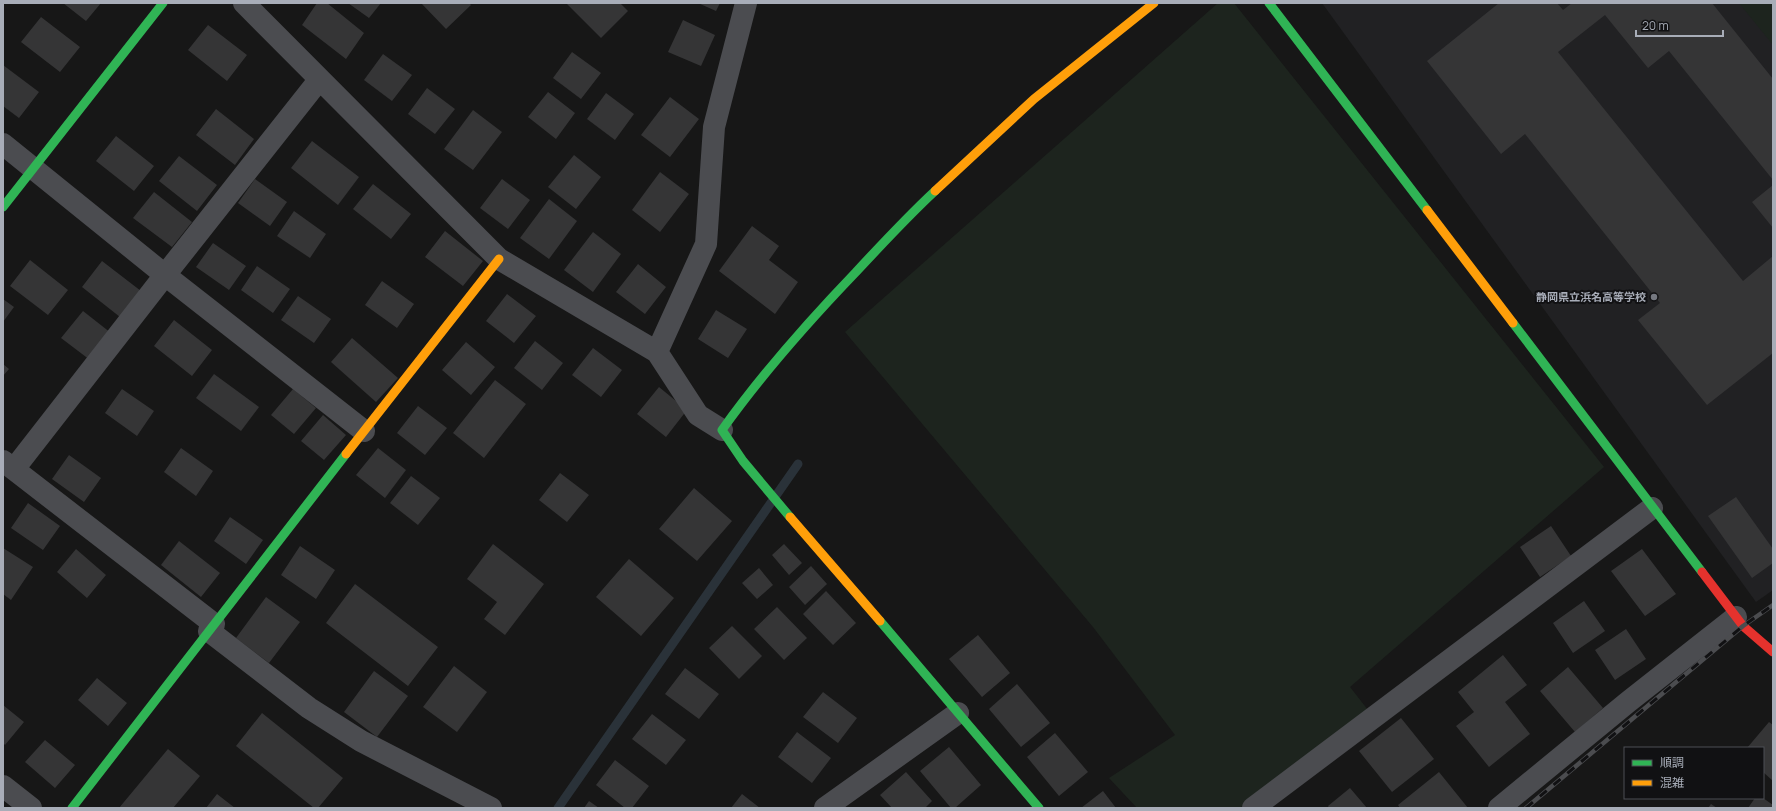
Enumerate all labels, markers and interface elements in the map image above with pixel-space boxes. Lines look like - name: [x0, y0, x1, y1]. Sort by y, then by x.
- scale bar: [1636, 12, 1723, 38]
- text: 20 m: [1642, 17, 1669, 34]
- place label: 静岡県立浜名高等学校: [1536, 289, 1646, 304]
- marker: 静岡県立浜名高等学校: [1649, 292, 1659, 302]
- legend: [1624, 747, 1764, 799]
- text: 順調: [1660, 754, 1684, 771]
- text: 混雑: [1660, 774, 1684, 791]

